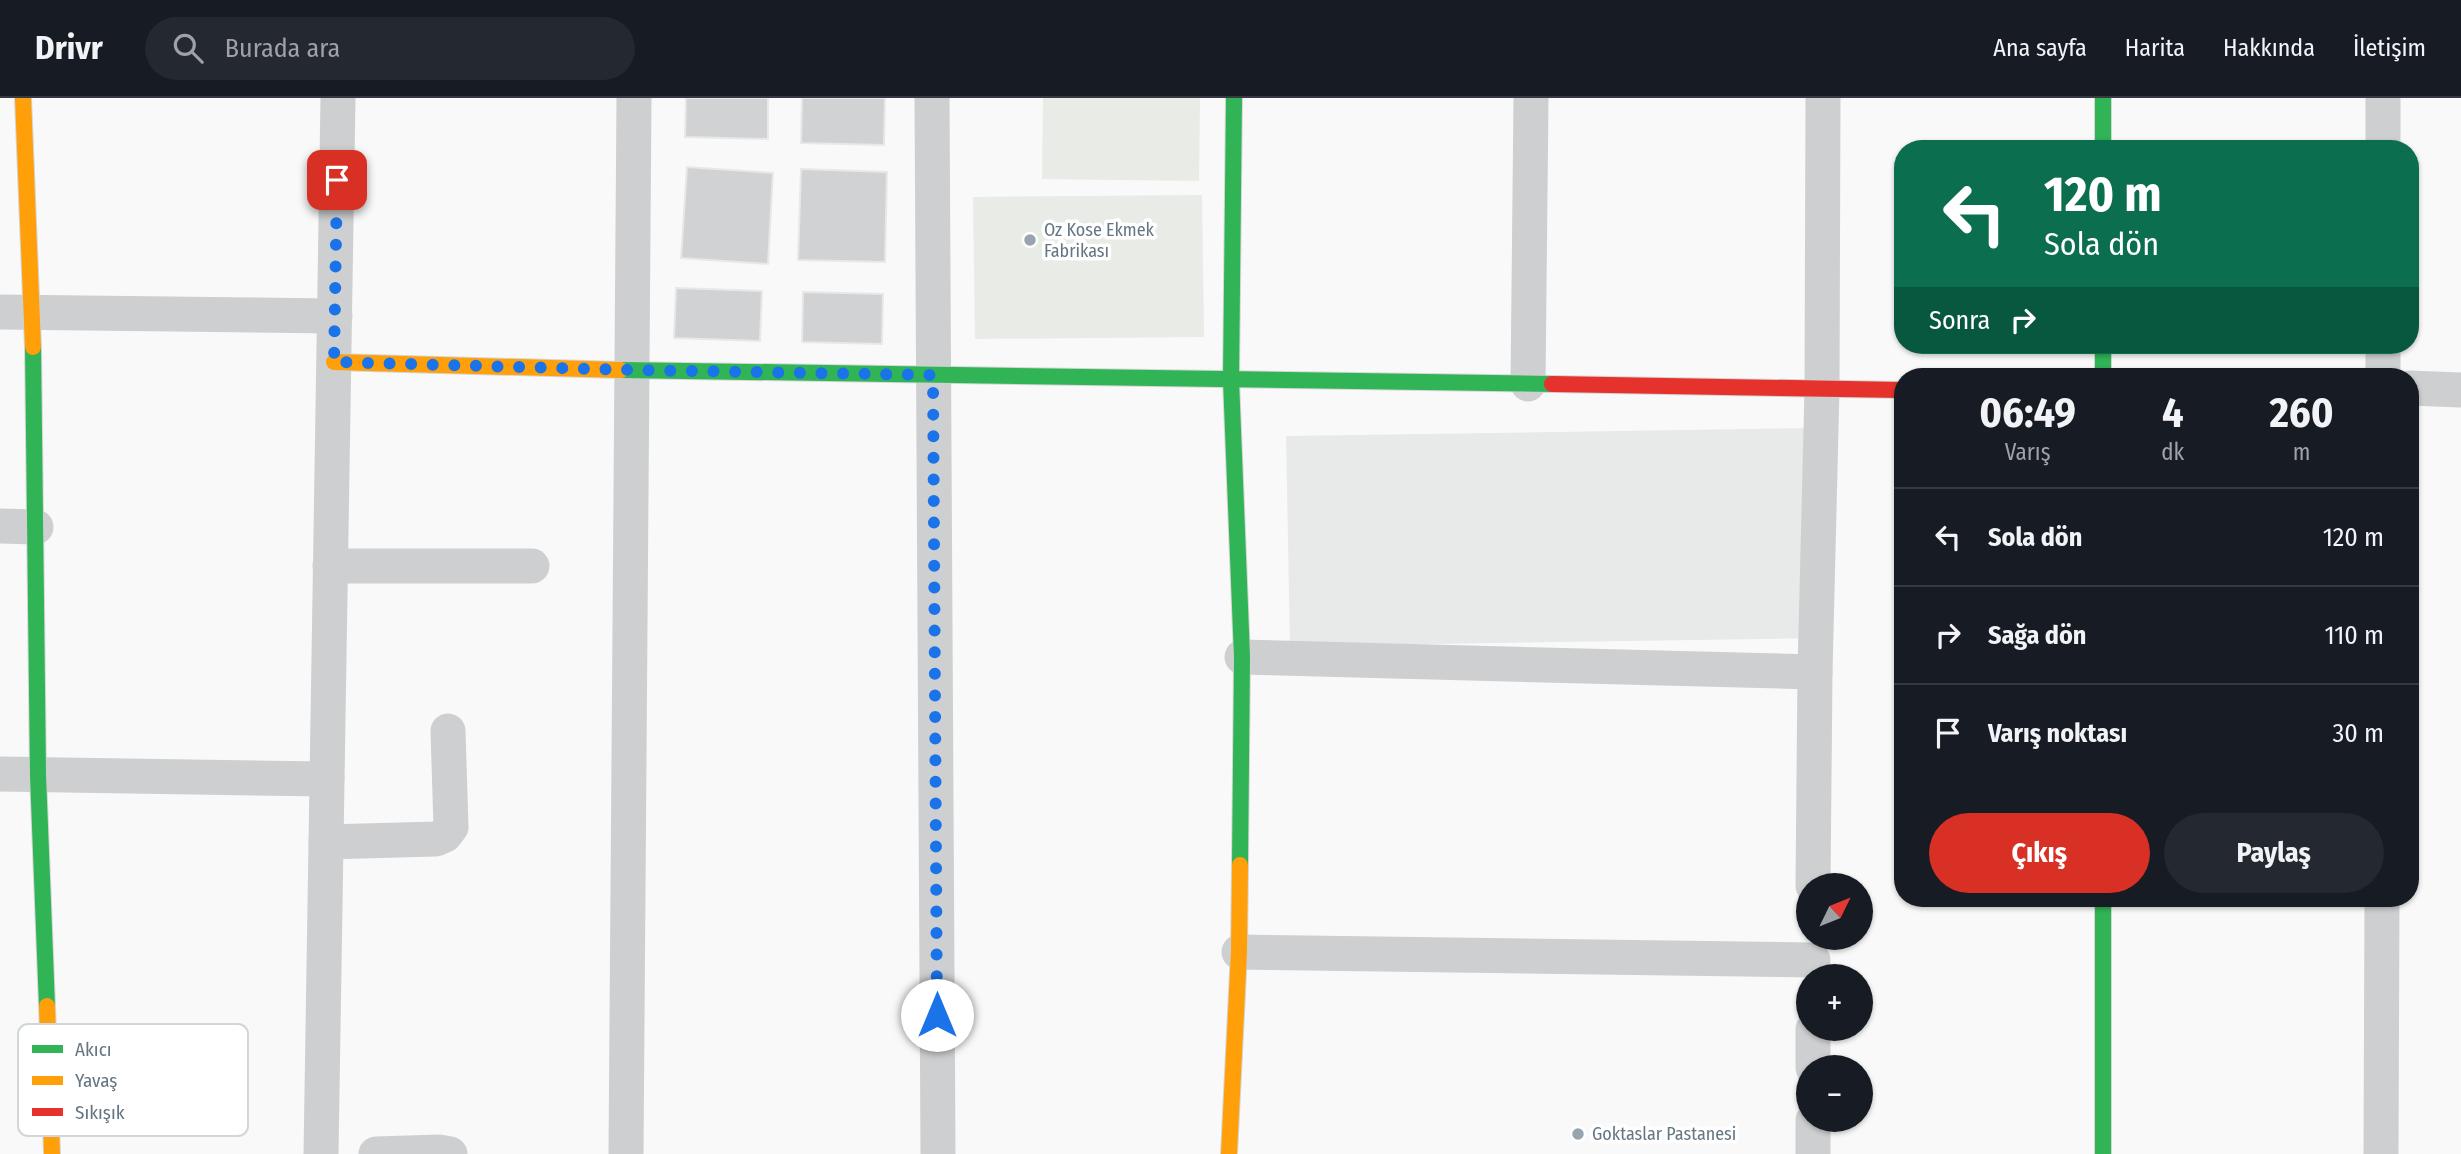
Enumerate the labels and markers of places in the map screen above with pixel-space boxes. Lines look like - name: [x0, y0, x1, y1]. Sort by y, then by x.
- pin: [307, 150, 367, 210]
- place label: Oz Kose Ekmek Fabrikası: [1044, 219, 1155, 262]
- marker: Oz Kose Ekmek Fabrikası: [1022, 232, 1038, 248]
- place label: Goktaslar Pastanesi: [1592, 1123, 1736, 1145]
- marker: Goktaslar Pastanesi: [1570, 1126, 1586, 1142]

